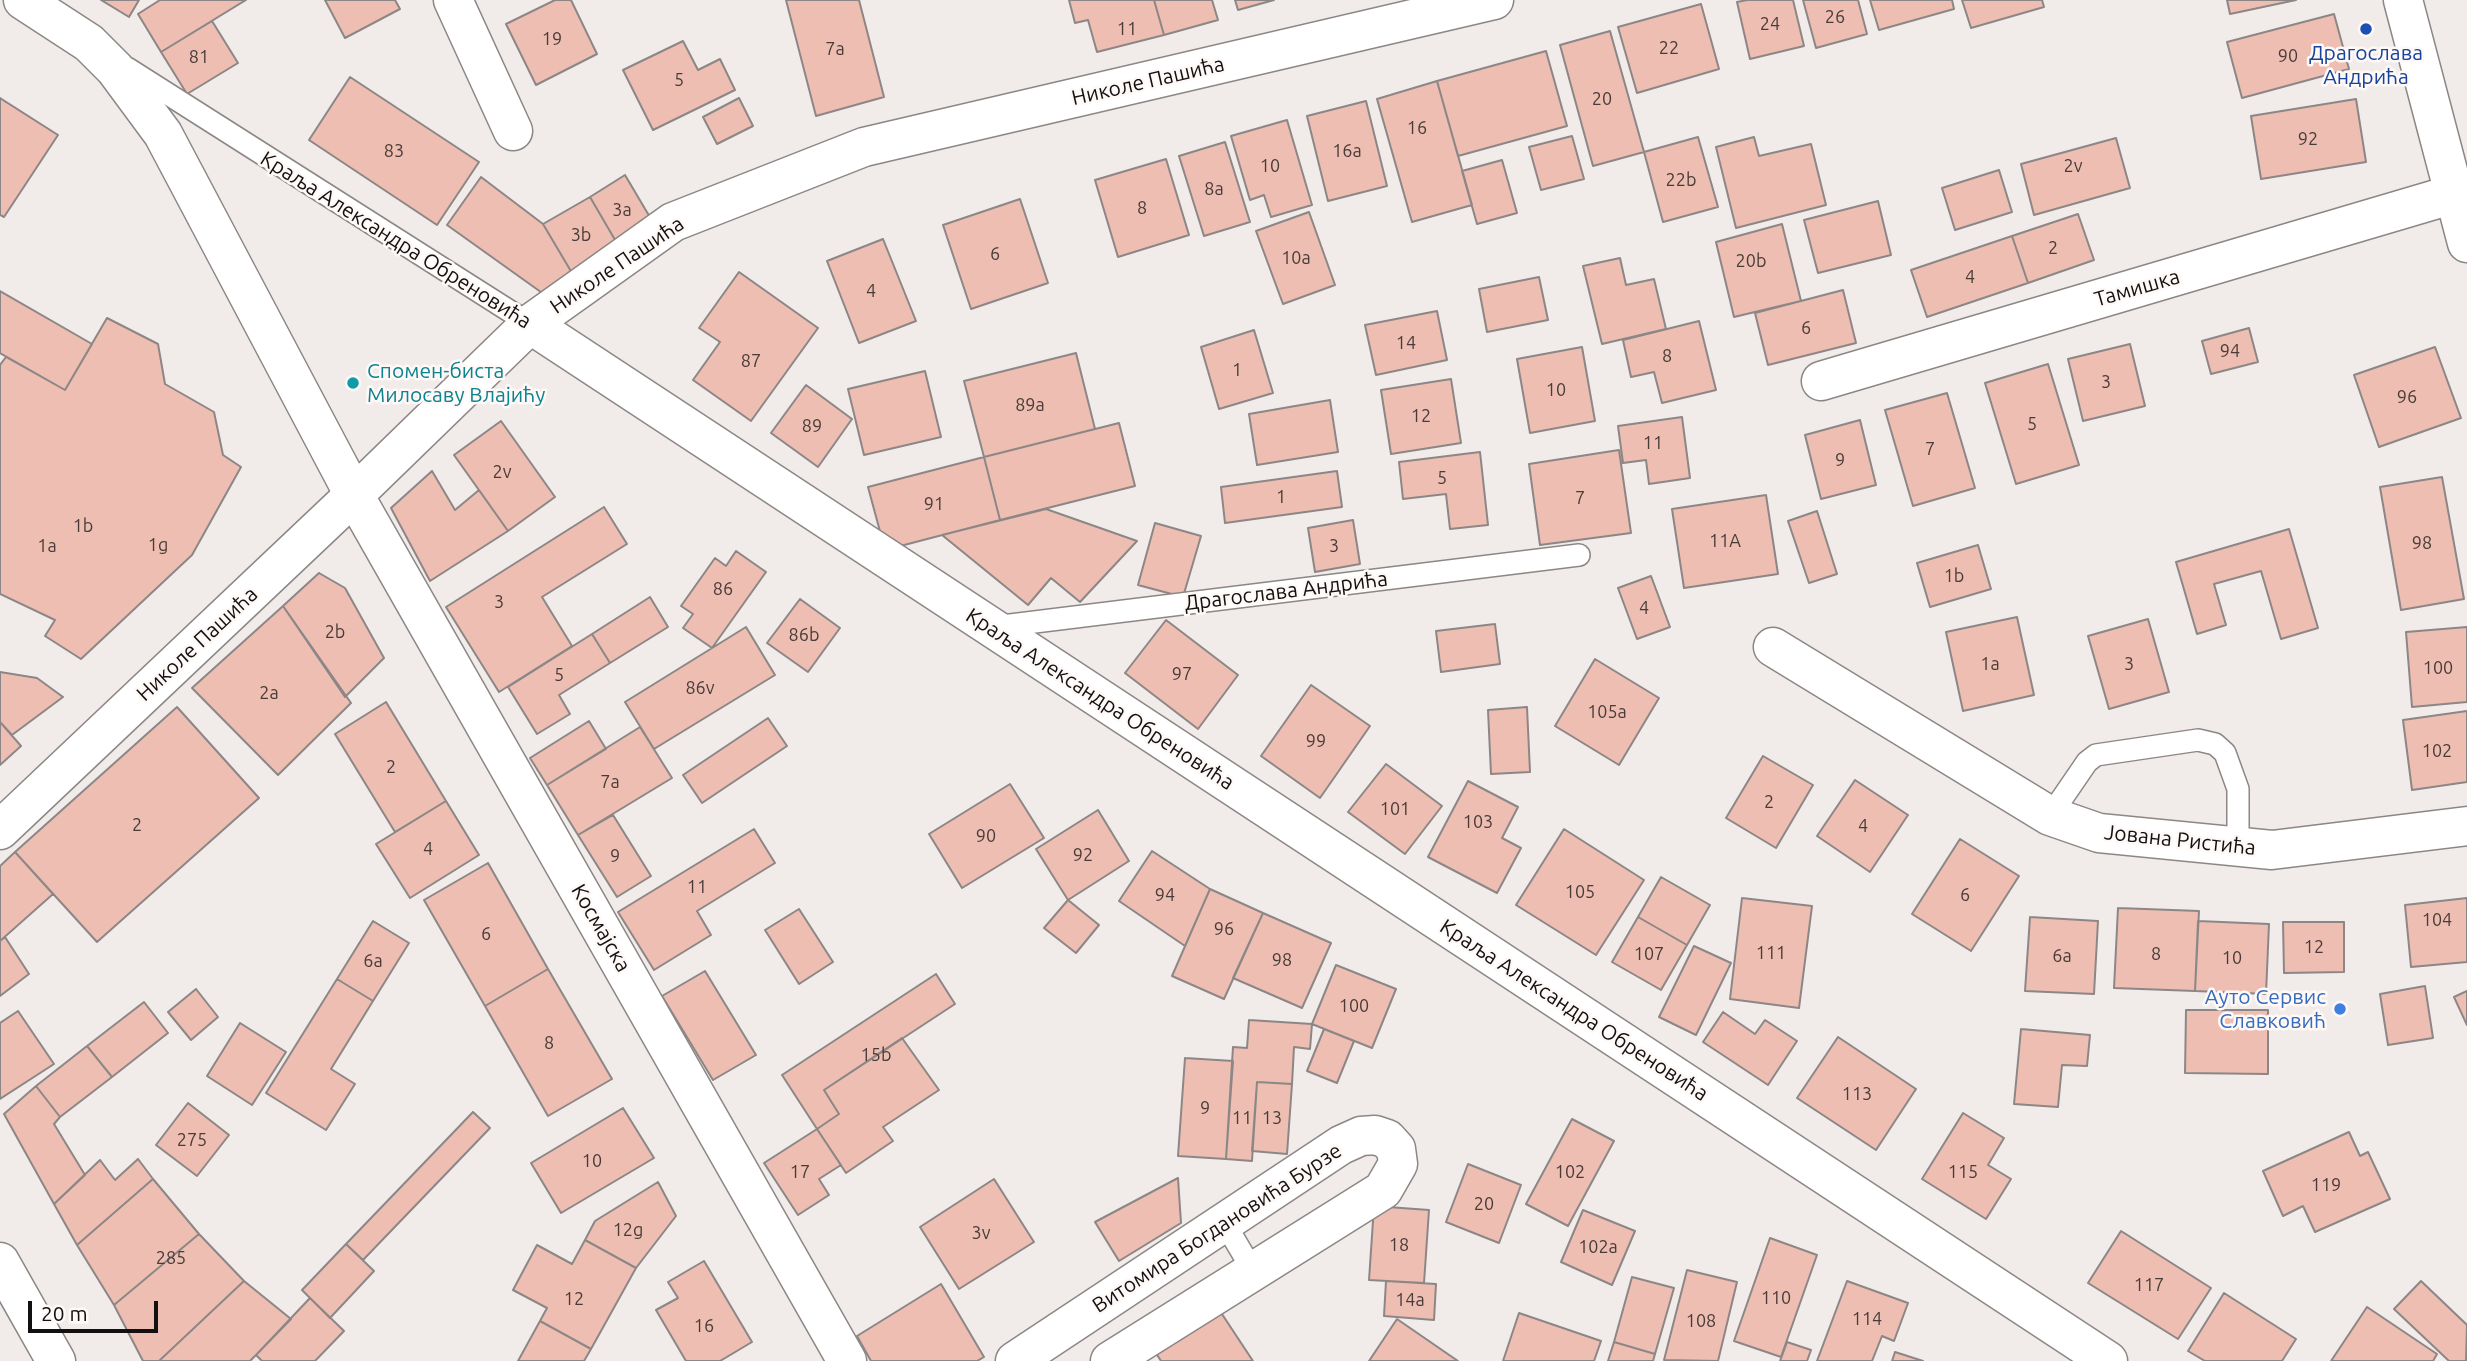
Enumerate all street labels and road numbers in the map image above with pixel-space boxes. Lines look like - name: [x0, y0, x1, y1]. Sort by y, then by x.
- street label: Николе Пашића: [1069, 51, 1227, 111]
- street label: Краља Александра Обреновића: [256, 146, 536, 334]
- street label: Николе Пашића: [545, 211, 689, 319]
- street label: Тамишка: [2091, 264, 2183, 312]
- street label: Драгослава Андрића: [1183, 566, 1389, 616]
- street label: Николе Пашића: [131, 582, 263, 706]
- street label: Краља Александра Обреновића: [961, 603, 1239, 795]
- street label: Јована Ристића: [2103, 820, 2257, 860]
- street label: Космајска: [566, 880, 636, 976]
- street label: Краља Александра Обреновића: [1435, 914, 1713, 1106]
- street label: Витомира Богдановића Бурзе: [1088, 1138, 1346, 1318]

